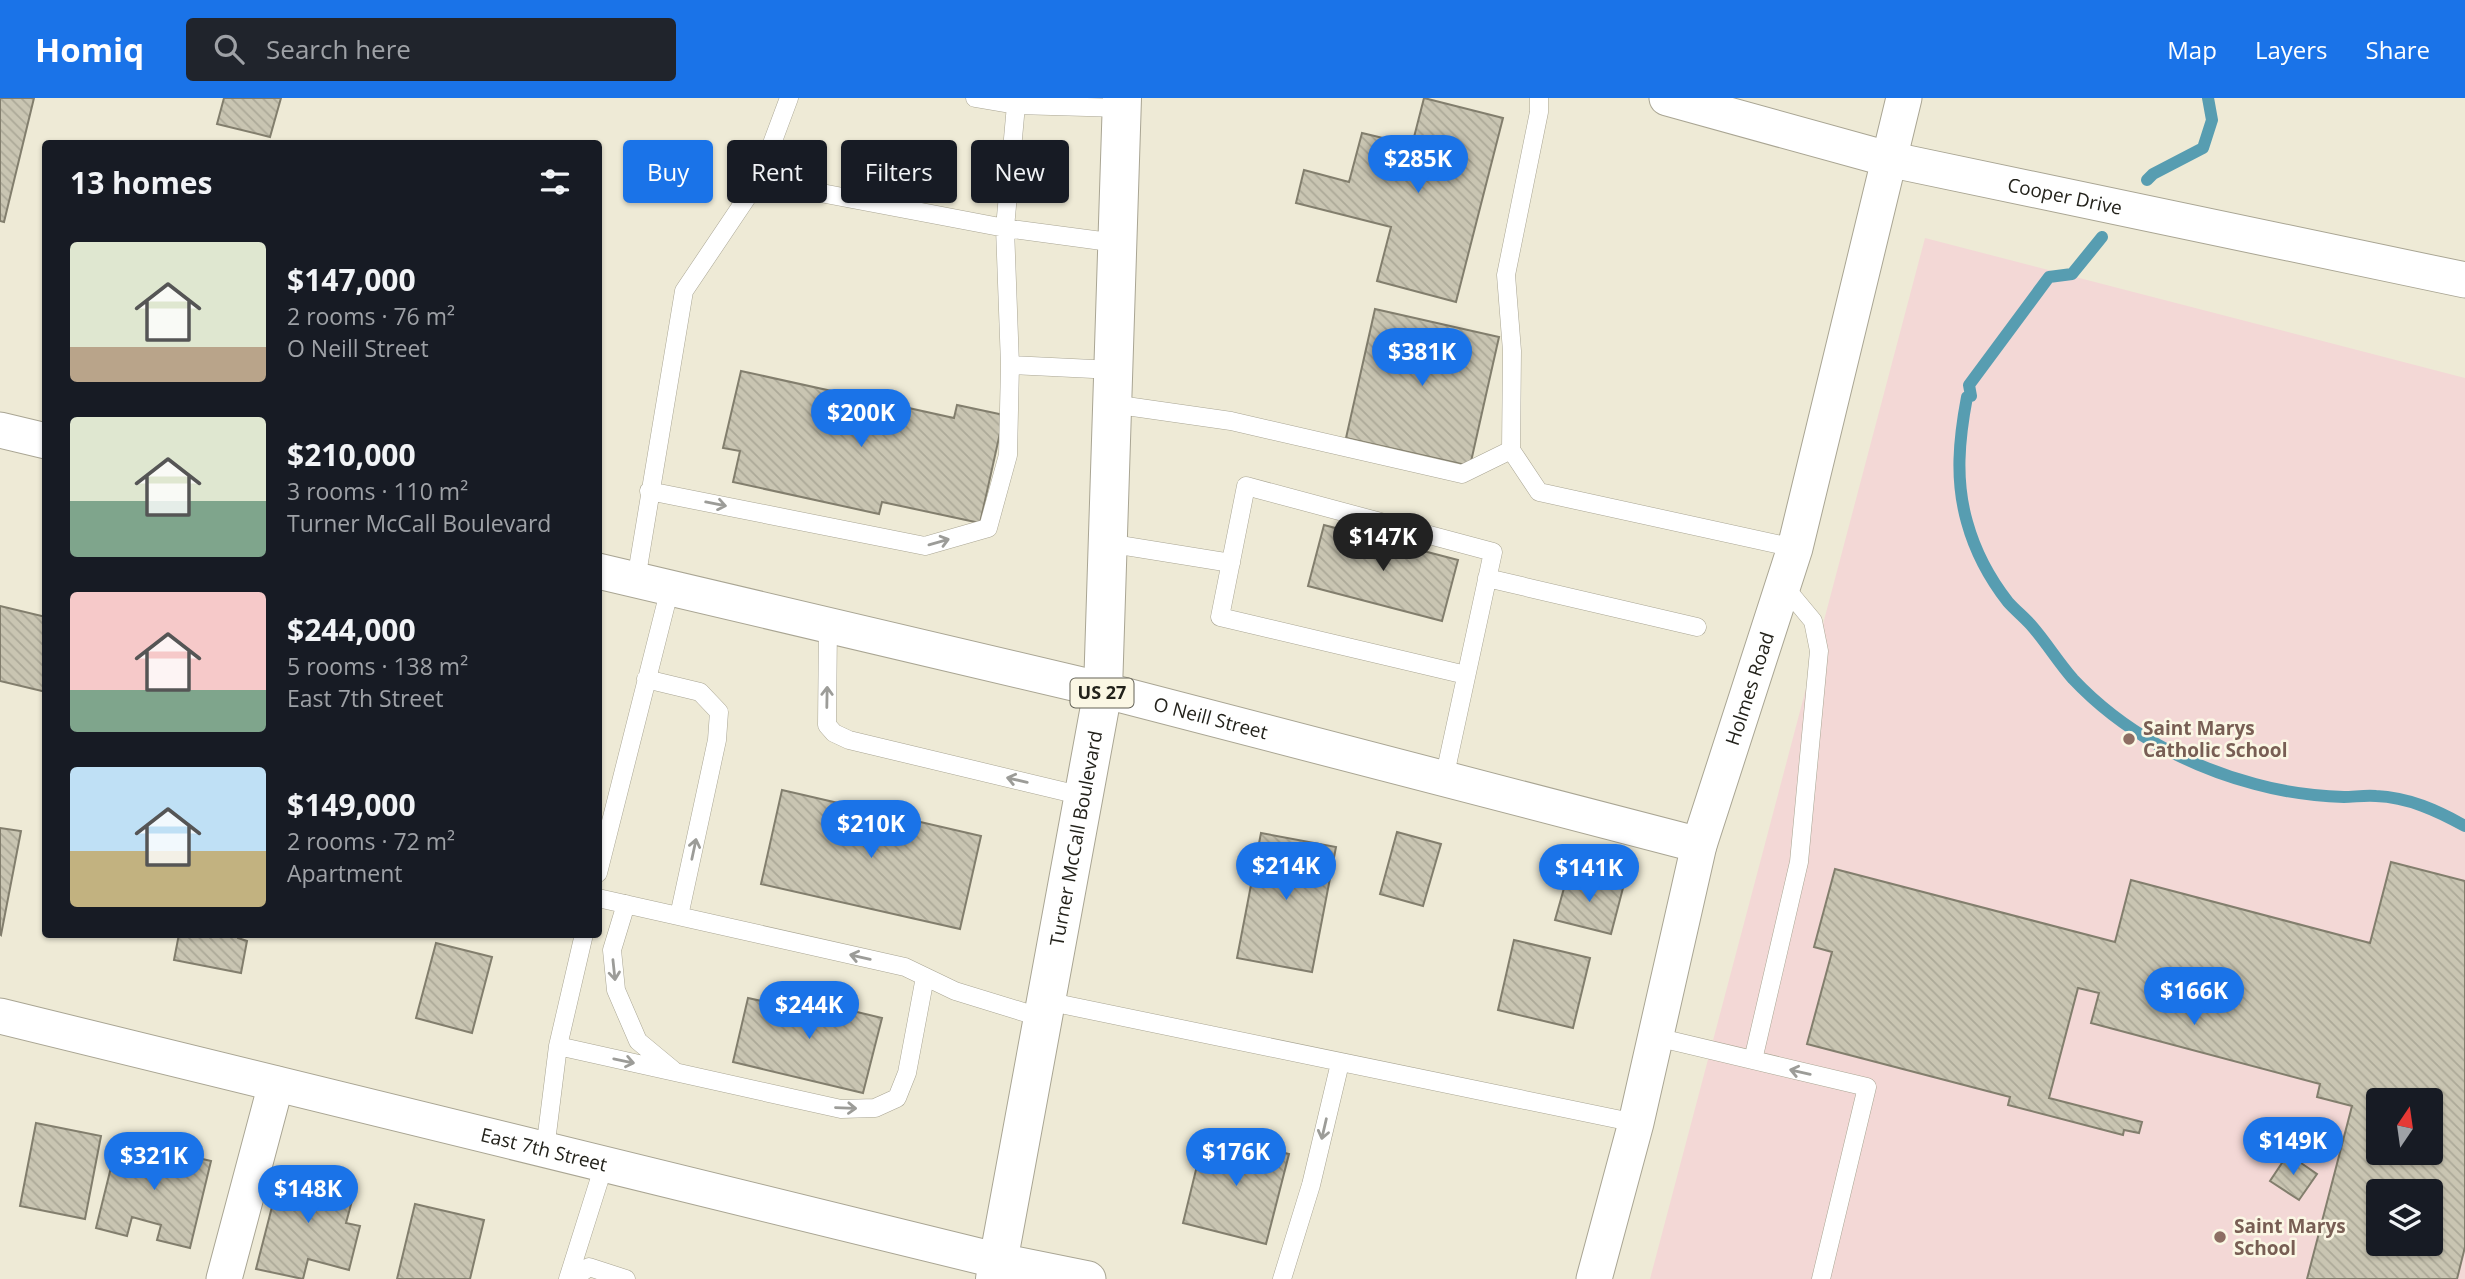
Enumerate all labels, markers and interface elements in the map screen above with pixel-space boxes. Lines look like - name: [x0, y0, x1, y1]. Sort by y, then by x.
- search box: [186, 18, 676, 81]
- text: Homiq: [35, 27, 144, 72]
- icon: search: [210, 30, 248, 68]
- text: Search here: [266, 31, 411, 67]
- text: Map: [2167, 33, 2217, 66]
- text: Layers: [2255, 33, 2328, 66]
- text: Share: [2366, 33, 2430, 66]
- pin: $285K: [1369, 136, 1467, 195]
- chip: Buy: [623, 140, 713, 203]
- chip: Rent: [727, 140, 827, 203]
- chip: Filters: [841, 140, 957, 203]
- chip: New: [971, 140, 1069, 203]
- text: $285K: [1384, 142, 1452, 174]
- text: 13 homes: [70, 162, 213, 203]
- icon: filters: [536, 163, 574, 201]
- street label: Cooper Drive: [2005, 171, 2125, 221]
- text: $147,000: [287, 259, 416, 300]
- icon: home: [126, 270, 210, 354]
- text: 2 rooms · 76 m²: [287, 300, 455, 332]
- pin: $381K: [1373, 328, 1471, 388]
- text: O Neill Street: [287, 332, 429, 364]
- text: $381K: [1388, 335, 1456, 367]
- pin: $200K: [812, 390, 910, 449]
- text: $200K: [827, 396, 895, 428]
- text: $210,000: [287, 434, 416, 475]
- icon: home: [126, 445, 210, 529]
- text: 3 rooms · 110 m²: [287, 475, 468, 507]
- one-way arrow: [704, 498, 727, 512]
- text: Turner McCall Boulevard: [287, 507, 551, 539]
- pin: $147K: [1334, 514, 1432, 573]
- text: $147K: [1349, 520, 1417, 552]
- one-way arrow: [928, 534, 950, 547]
- text: $244,000: [287, 609, 416, 650]
- icon: home: [126, 620, 210, 704]
- street label: Holmes Road: [1719, 628, 1780, 749]
- text: 5 rooms · 138 m²: [287, 650, 468, 682]
- road number: US 27: [1070, 678, 1134, 708]
- text: East 7th Street: [287, 682, 443, 714]
- one-way arrow: [820, 686, 834, 709]
- street label: O Neill Street: [1151, 691, 1271, 745]
- place label: Saint Marys Catholic School: [2143, 715, 2287, 763]
- street label: Turner McCall Boulevard: [1043, 729, 1108, 948]
- marker: Saint Marys Catholic School: [2121, 731, 2137, 747]
- one-way arrow: [1006, 773, 1029, 787]
- text: $149,000: [287, 784, 416, 825]
- icon: home: [126, 795, 210, 879]
- pin: $210K: [822, 800, 920, 860]
- text: $210K: [837, 807, 905, 839]
- text: 2 rooms · 72 m²: [287, 825, 455, 857]
- one-way arrow: [687, 838, 701, 861]
- pin: $214K: [1237, 842, 1335, 902]
- pin: $141K: [1540, 844, 1638, 904]
- text: $214K: [1252, 849, 1320, 881]
- text: $141K: [1555, 851, 1623, 883]
- text: Apartment: [287, 857, 403, 889]
- one-way arrow: [849, 949, 872, 963]
- one-way arrow: [608, 959, 621, 981]
- pin: $166K: [2145, 968, 2243, 1027]
- text: $166K: [2160, 974, 2228, 1006]
- pin: $244K: [760, 982, 858, 1041]
- text: $244K: [775, 988, 843, 1020]
- one-way arrow: [612, 1054, 635, 1068]
- one-way arrow: [1789, 1064, 1812, 1078]
- north arrow: [2366, 1088, 2443, 1166]
- map controls: [2366, 1088, 2443, 1256]
- one-way arrow: [835, 1102, 858, 1115]
- one-way arrow: [1317, 1117, 1330, 1140]
- pin: $149K: [2244, 1118, 2342, 1177]
- street label: East 7th Street: [478, 1121, 610, 1177]
- text: $149K: [2259, 1124, 2327, 1156]
- pin: $176K: [1187, 1128, 1285, 1188]
- pin: $321K: [105, 1132, 203, 1192]
- text: $176K: [1202, 1135, 1270, 1167]
- text: $321K: [120, 1139, 188, 1171]
- pin: $148K: [259, 1166, 357, 1225]
- text: $148K: [274, 1172, 342, 1204]
- button: layers: [2366, 1179, 2443, 1256]
- place label: Saint Marys School: [2234, 1213, 2346, 1261]
- marker: Saint Marys School: [2212, 1229, 2228, 1245]

